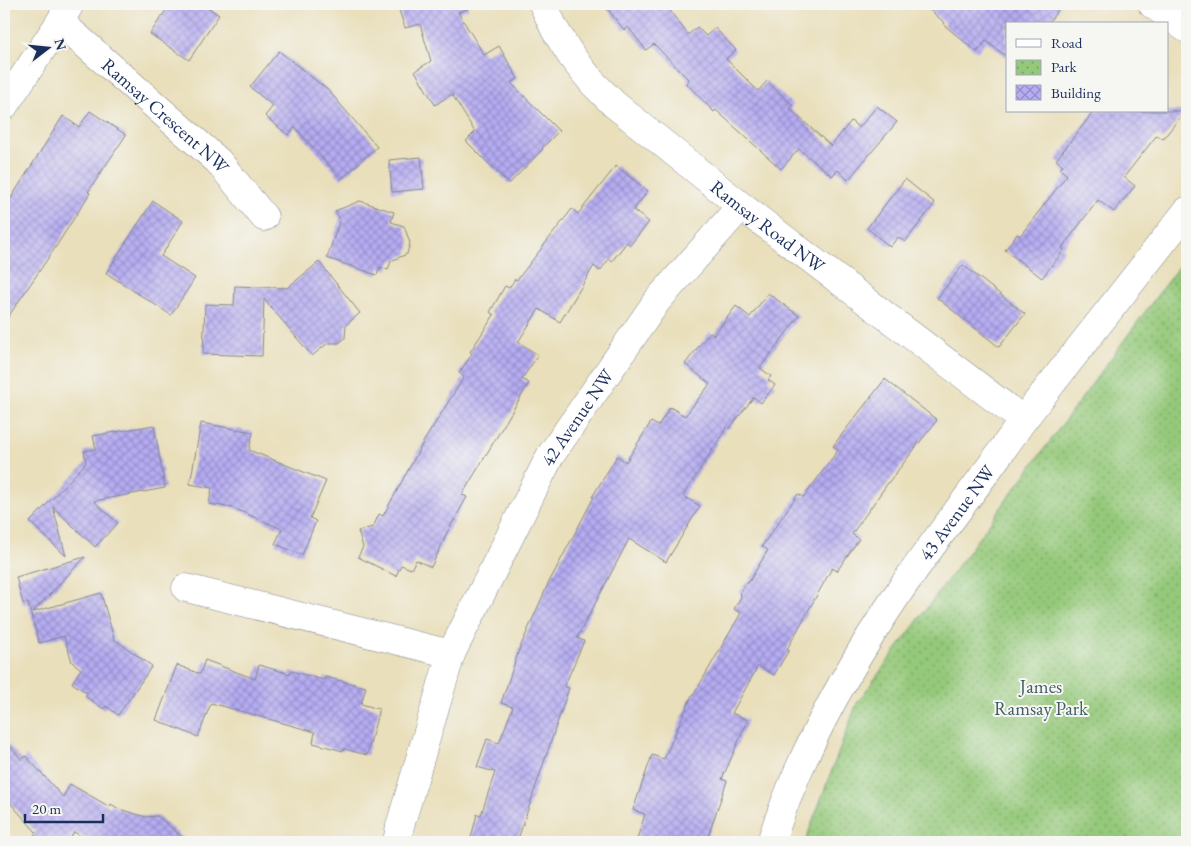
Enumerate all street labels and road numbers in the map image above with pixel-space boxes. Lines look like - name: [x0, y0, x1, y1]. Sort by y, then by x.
- street label: Ramsay Crescent NW: [96, 53, 235, 179]
- street label: Ramsay Road NW: [705, 174, 830, 279]
- street label: 42 Avenue NW: [535, 364, 620, 470]
- street label: 43 Avenue NW: [913, 459, 1001, 565]

